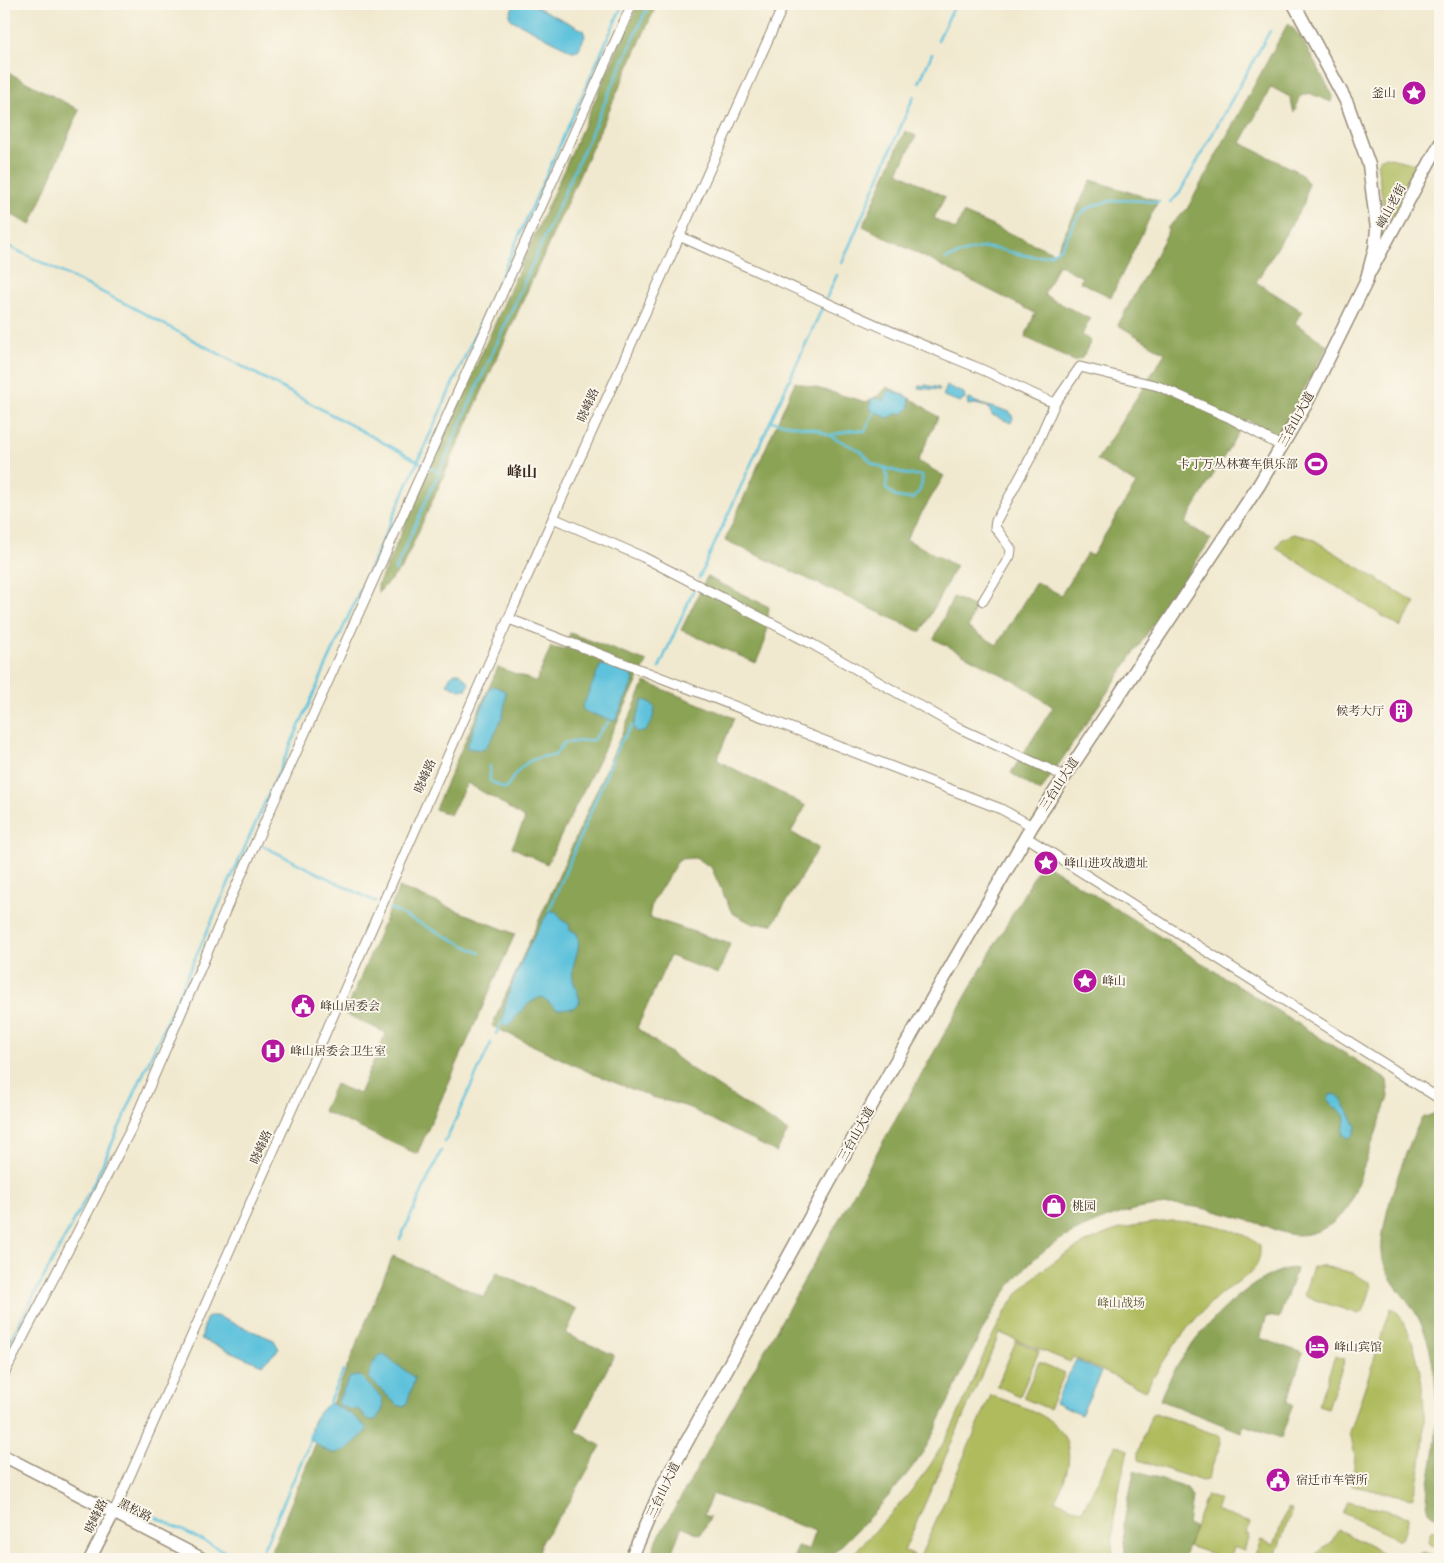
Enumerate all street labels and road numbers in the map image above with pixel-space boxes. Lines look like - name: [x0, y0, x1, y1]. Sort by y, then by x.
- street label: 嶂山老街: [1373, 180, 1409, 230]
- street label: 晓峰路: [573, 385, 602, 424]
- street label: 三台山大道: [1274, 389, 1317, 449]
- street label: 三台山大道: [1036, 754, 1081, 813]
- street label: 晓峰路: [410, 756, 439, 795]
- street label: 三台山大道: [834, 1104, 877, 1164]
- street label: 晓峰路: [246, 1127, 275, 1166]
- street label: 三台山大道: [643, 1460, 682, 1520]
- street label: 黑松路: [116, 1495, 155, 1524]
- street label: 晓峰路: [81, 1496, 110, 1535]

